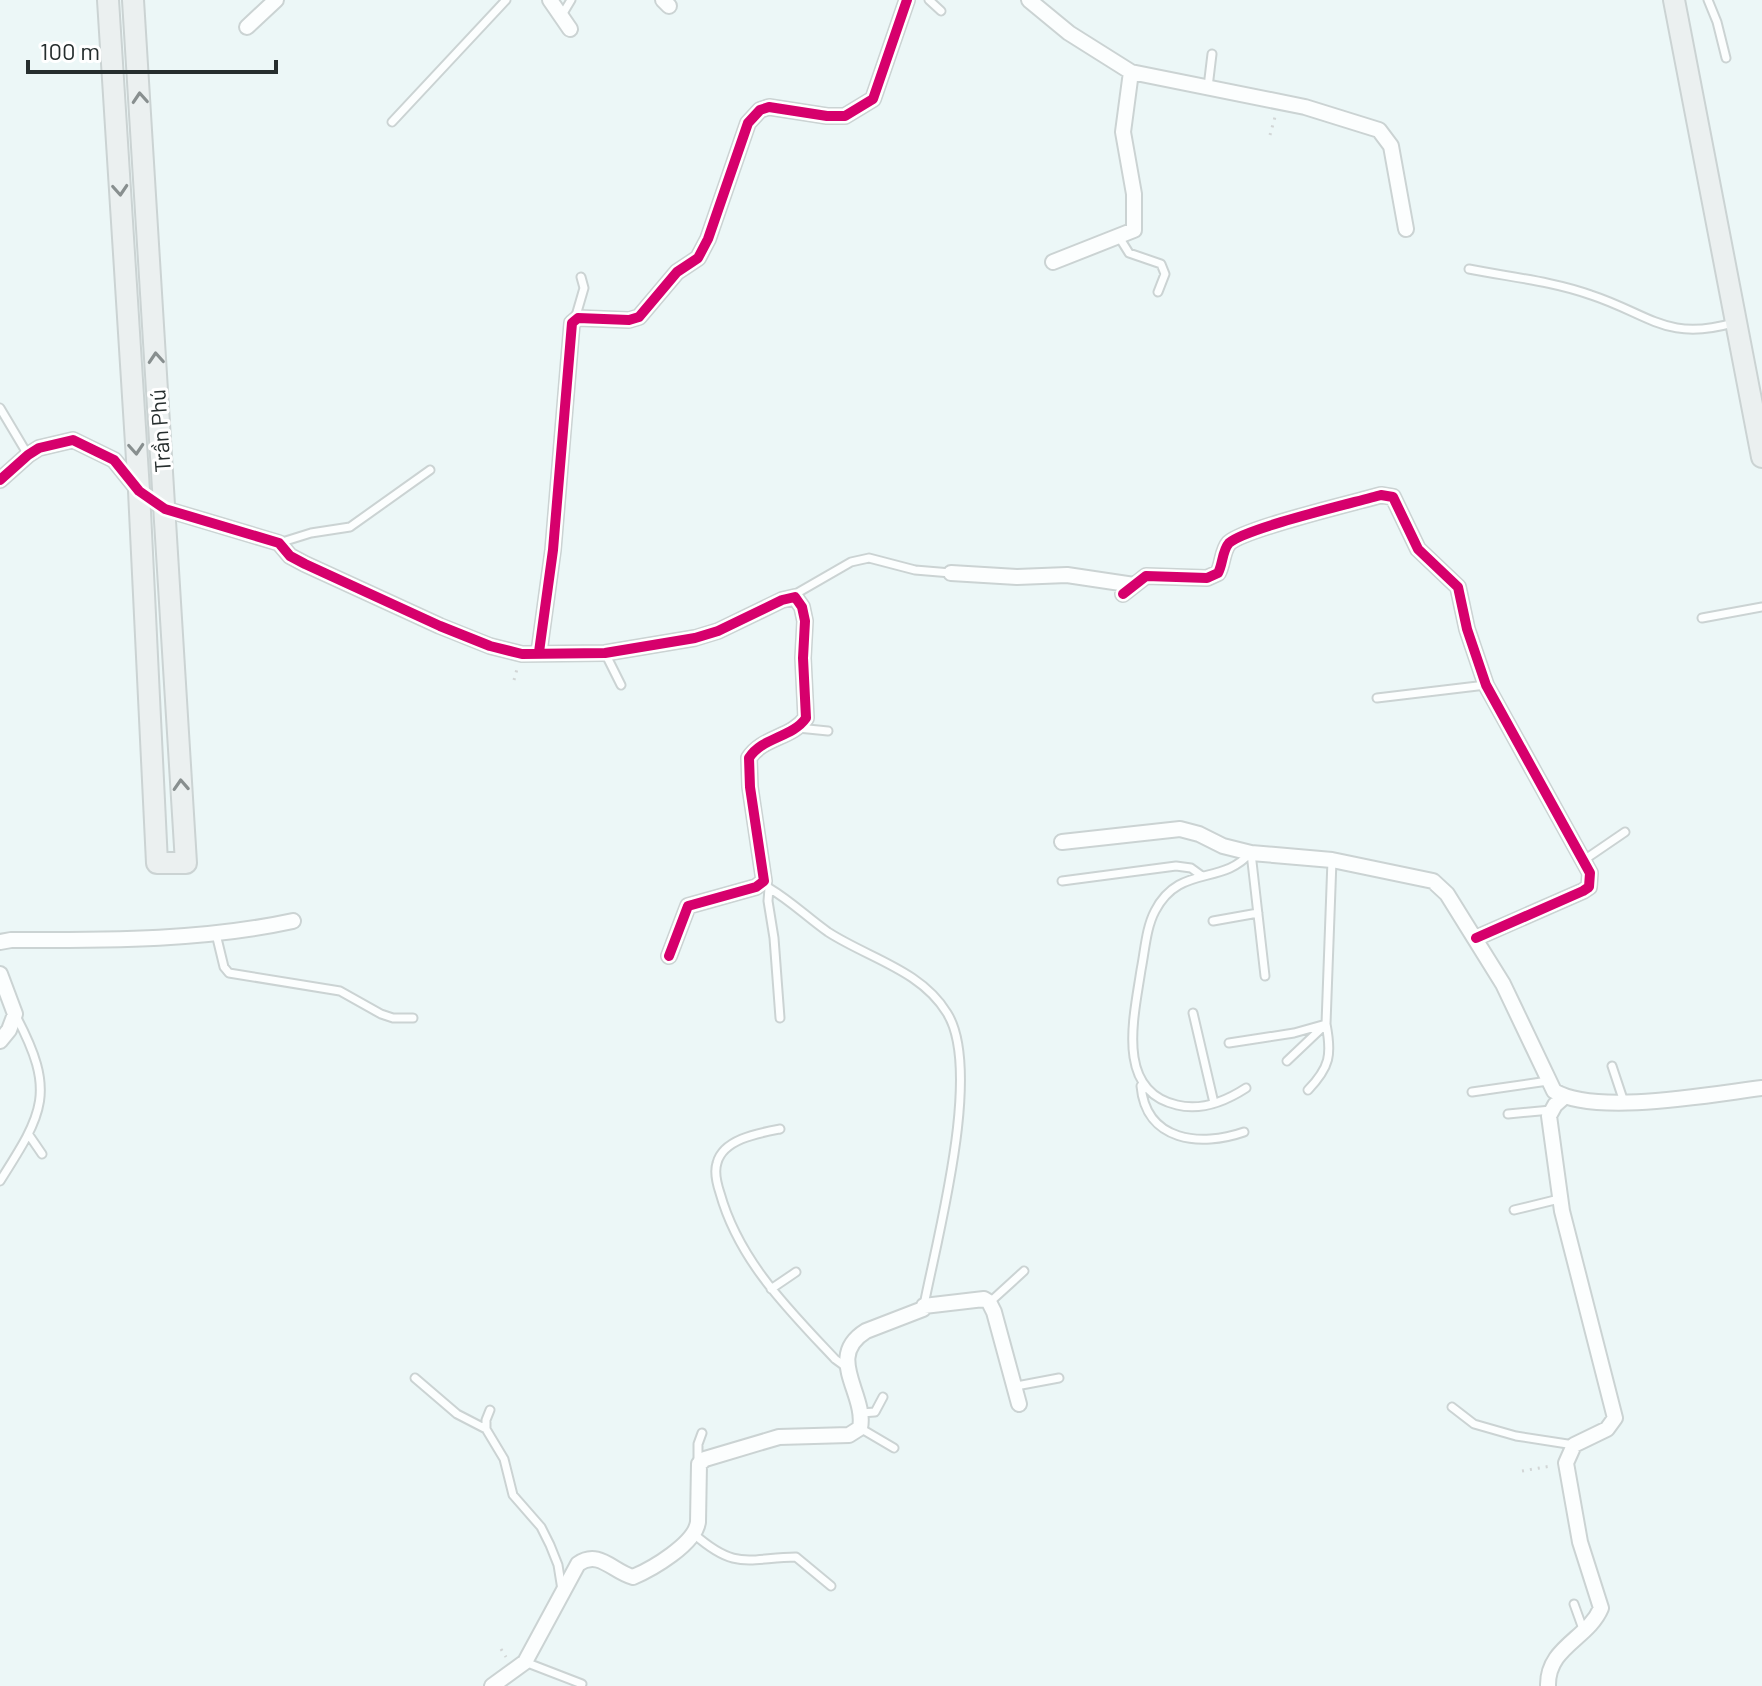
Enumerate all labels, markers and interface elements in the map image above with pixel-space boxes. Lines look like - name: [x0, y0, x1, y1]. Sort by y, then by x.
- scale bar: [28, 24, 276, 74]
- text: 100 m: [40, 36, 100, 65]
- one-way arrow: [131, 91, 148, 104]
- one-way arrow: [111, 184, 128, 197]
- one-way arrow: [147, 351, 164, 364]
- street label: Trần Phú: [143, 388, 175, 474]
- one-way arrow: [127, 443, 144, 456]
- one-way arrow: [173, 778, 190, 791]

